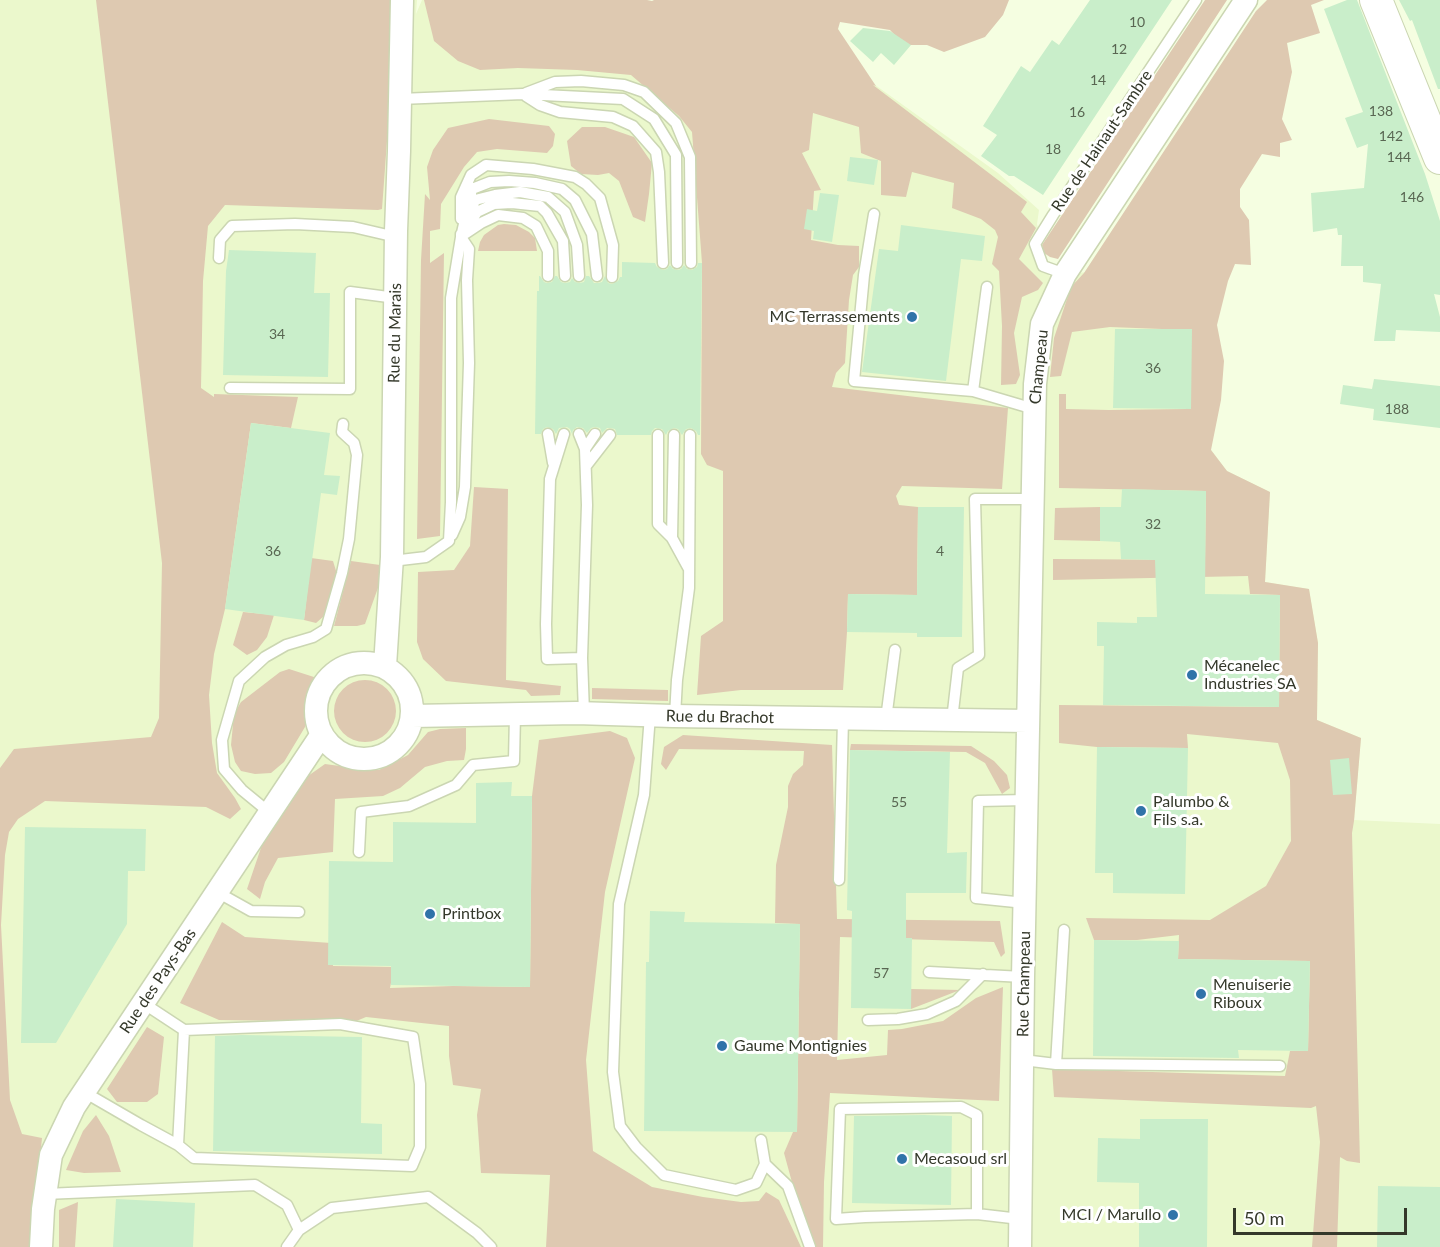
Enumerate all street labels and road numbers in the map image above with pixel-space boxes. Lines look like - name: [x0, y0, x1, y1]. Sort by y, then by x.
- street label: Rue de Hainaut-Sambre: [1047, 67, 1157, 215]
- street label: Rue du Marais: [385, 283, 405, 383]
- street label: Champeau: [1026, 329, 1052, 405]
- street label: Rue du Brachot: [666, 706, 774, 728]
- street label: Rue des Pays-Bas: [116, 925, 200, 1037]
- street label: Rue Champeau: [1013, 931, 1035, 1037]

